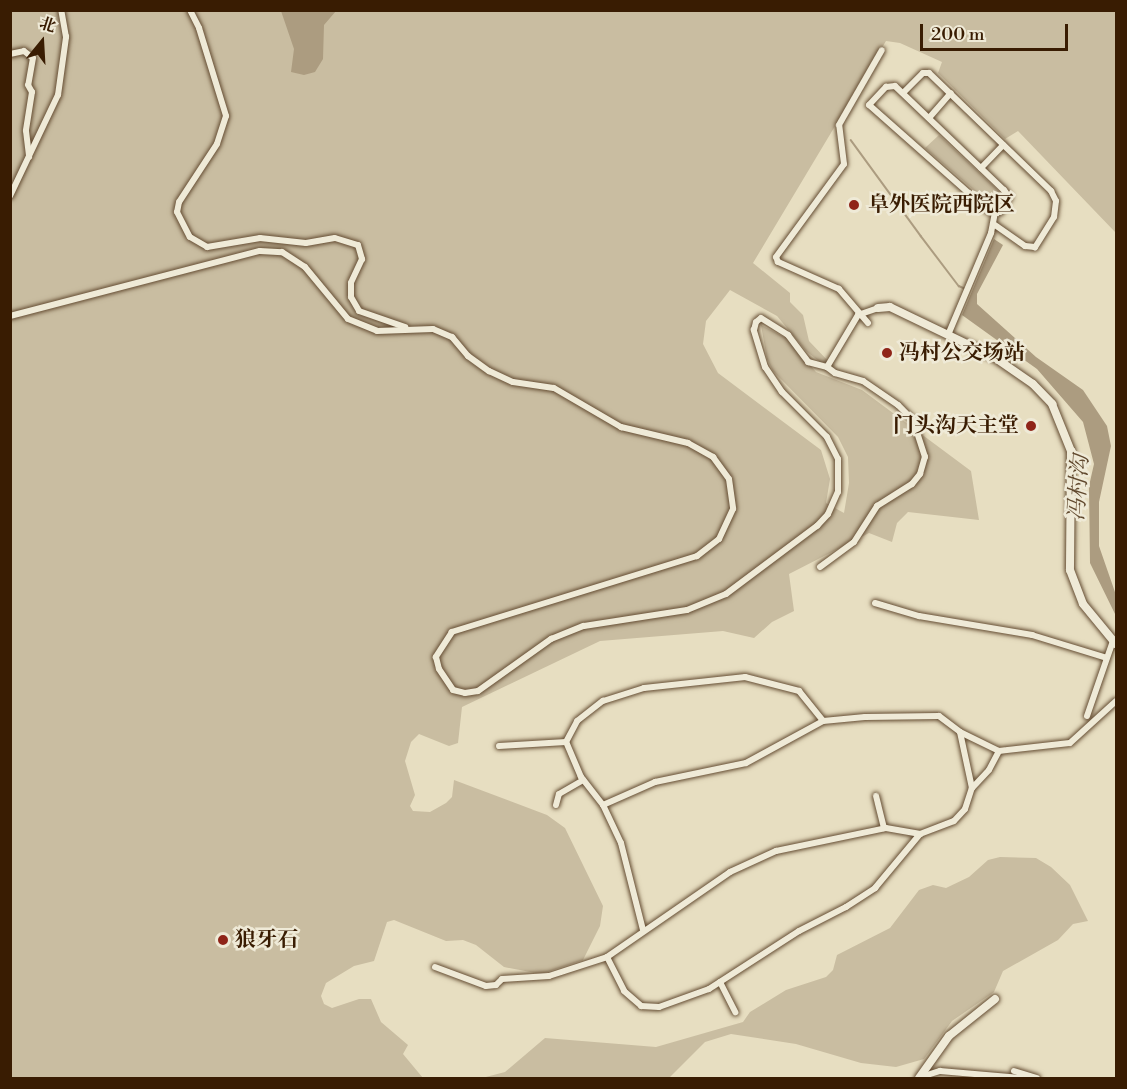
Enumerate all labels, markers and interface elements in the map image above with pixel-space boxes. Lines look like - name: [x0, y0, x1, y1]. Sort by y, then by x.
- north arrow: [12, 12, 72, 72]
- scale bar: [923, 12, 1072, 50]
- text: 北: [37, 13, 58, 37]
- text: 200 m: [931, 23, 985, 46]
- place label: 阜外医院西院区: [868, 192, 1015, 218]
- marker: 阜外医院西院区: [845, 196, 863, 214]
- place label: 冯村公交场站: [899, 340, 1025, 366]
- marker: 冯村公交场站: [880, 346, 894, 360]
- place label: 门头沟天主堂: [893, 413, 1019, 439]
- marker: 门头沟天主堂: [1024, 419, 1038, 433]
- water label: 冯村沟: [1064, 454, 1094, 522]
- place label: 狼牙石: [235, 927, 298, 953]
- marker: 狼牙石: [216, 933, 230, 947]

